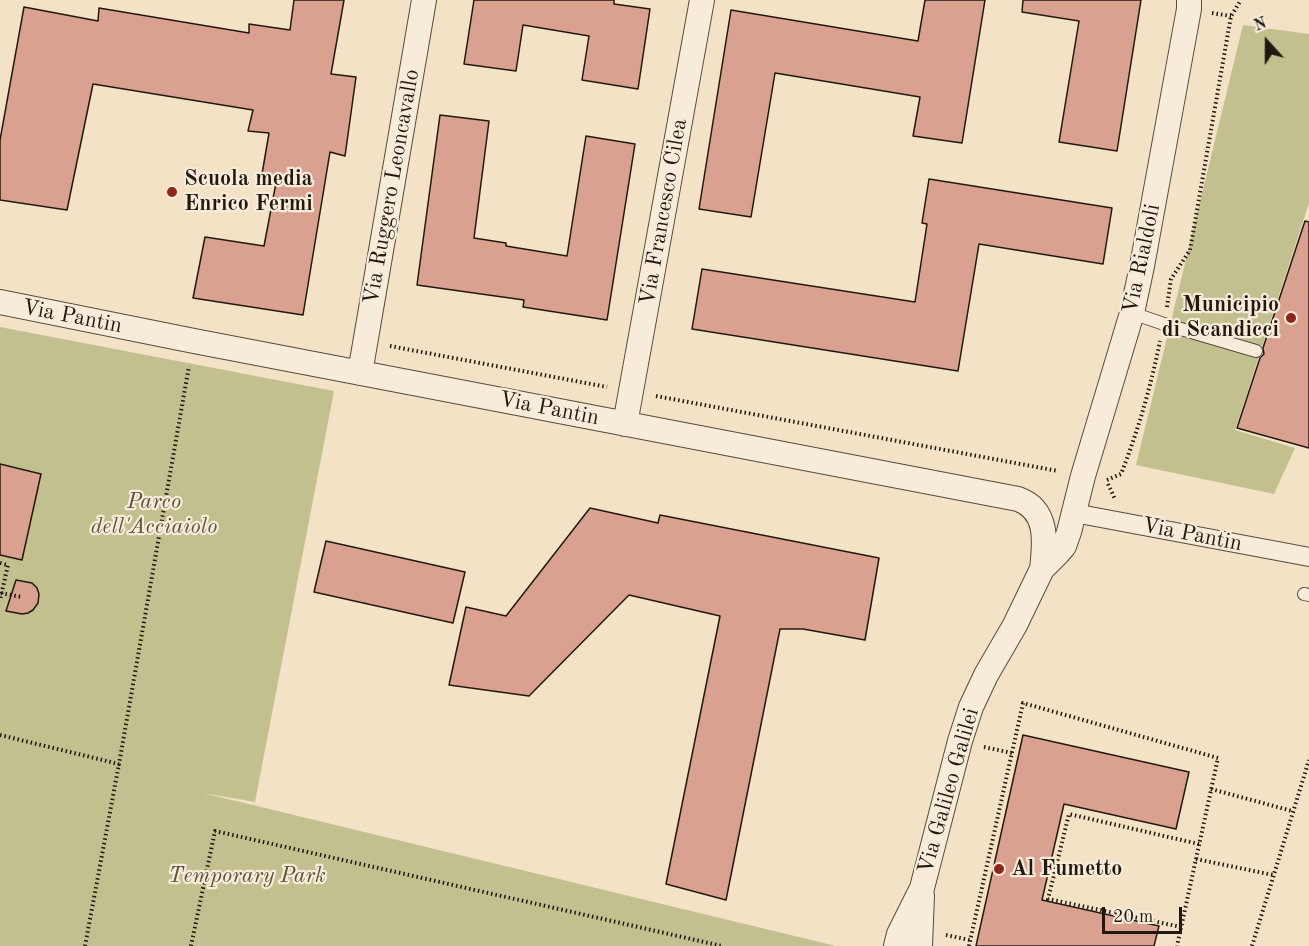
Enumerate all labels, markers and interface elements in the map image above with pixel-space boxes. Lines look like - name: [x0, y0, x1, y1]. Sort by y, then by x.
- north arrow: [1237, 12, 1297, 72]
- text: N: [1252, 16, 1269, 35]
- street label: Via Ruggero Leoncavallo: [358, 67, 426, 307]
- street label: Via Francesco Cilea: [635, 117, 693, 307]
- place label: Scuola media Enrico Fermi: [184, 166, 313, 218]
- marker: Scuola media Enrico Fermi: [165, 185, 179, 199]
- street label: Via Rialdoli: [1117, 202, 1167, 316]
- place label: Municipio di Scandicci: [1162, 292, 1279, 344]
- street label: Via Pantin: [20, 294, 124, 340]
- marker: Municipio di Scandicci: [1284, 311, 1298, 325]
- street label: Via Pantin: [497, 386, 601, 432]
- park label: Parco dell'Acciaiolo: [91, 489, 217, 540]
- street label: Via Pantin: [1140, 512, 1244, 558]
- street label: Via Galileo Galilei: [913, 705, 985, 877]
- place label: Al Fumetto: [1011, 856, 1122, 882]
- marker: Al Fumetto: [992, 862, 1006, 876]
- park label: Temporary Park: [168, 863, 326, 889]
- scale bar: [1105, 895, 1184, 933]
- text: 20 m: [1113, 908, 1153, 926]

